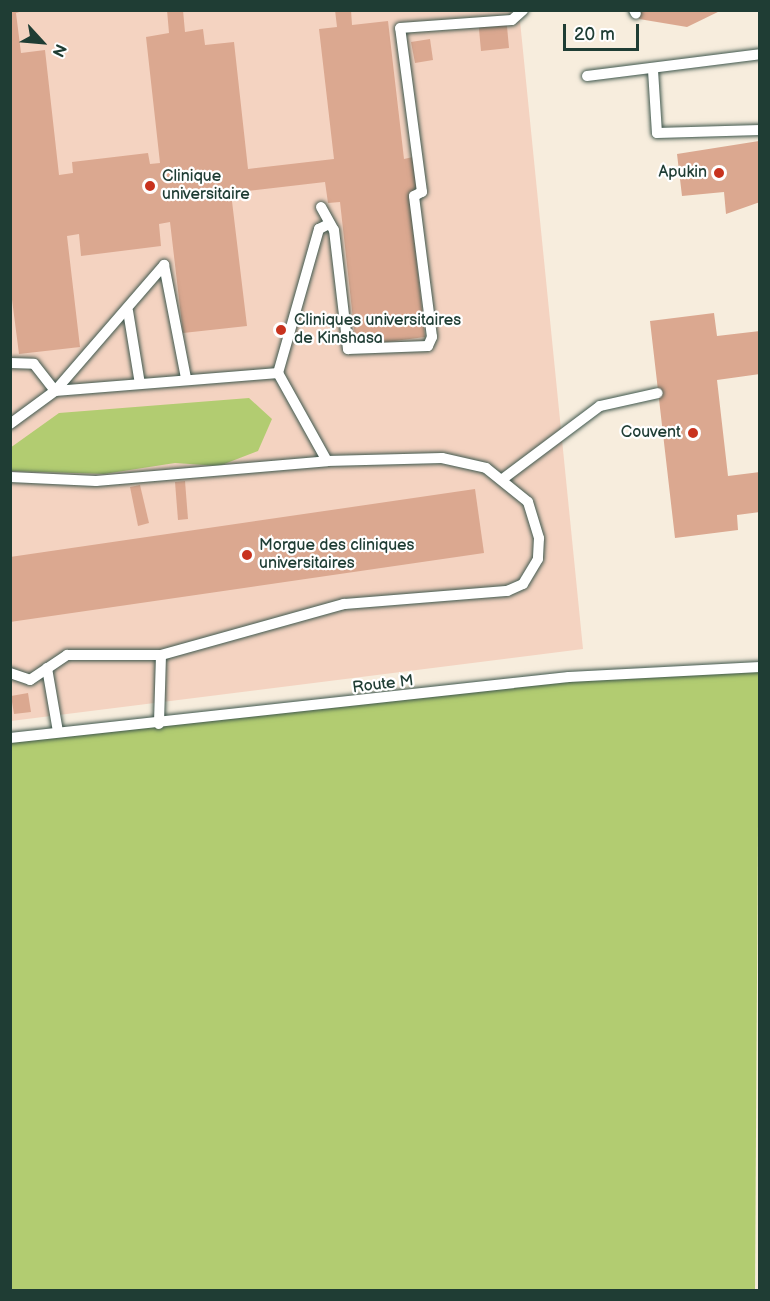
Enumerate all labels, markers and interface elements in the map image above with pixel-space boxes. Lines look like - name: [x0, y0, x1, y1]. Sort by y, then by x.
- north arrow: [12, 12, 72, 72]
- scale bar: [566, 12, 642, 50]
- text: 20 m: [574, 24, 615, 45]
- text: N: [47, 41, 70, 60]
- place label: Apukin: [659, 163, 707, 183]
- marker: Apukin: [712, 166, 726, 180]
- place label: Clinique universitaire: [162, 167, 250, 205]
- marker: Clinique universitaire: [143, 179, 157, 193]
- place label: Cliniques universitaires de Kinshasa: [294, 311, 461, 349]
- marker: Cliniques universitaires de Kinshasa: [272, 321, 290, 339]
- place label: Couvent: [621, 423, 681, 443]
- marker: Couvent: [686, 426, 700, 440]
- place label: Morgue des cliniques universitaires: [259, 536, 414, 574]
- marker: Morgue des cliniques universitaires: [240, 548, 254, 562]
- street label: Route M: [351, 672, 415, 698]

